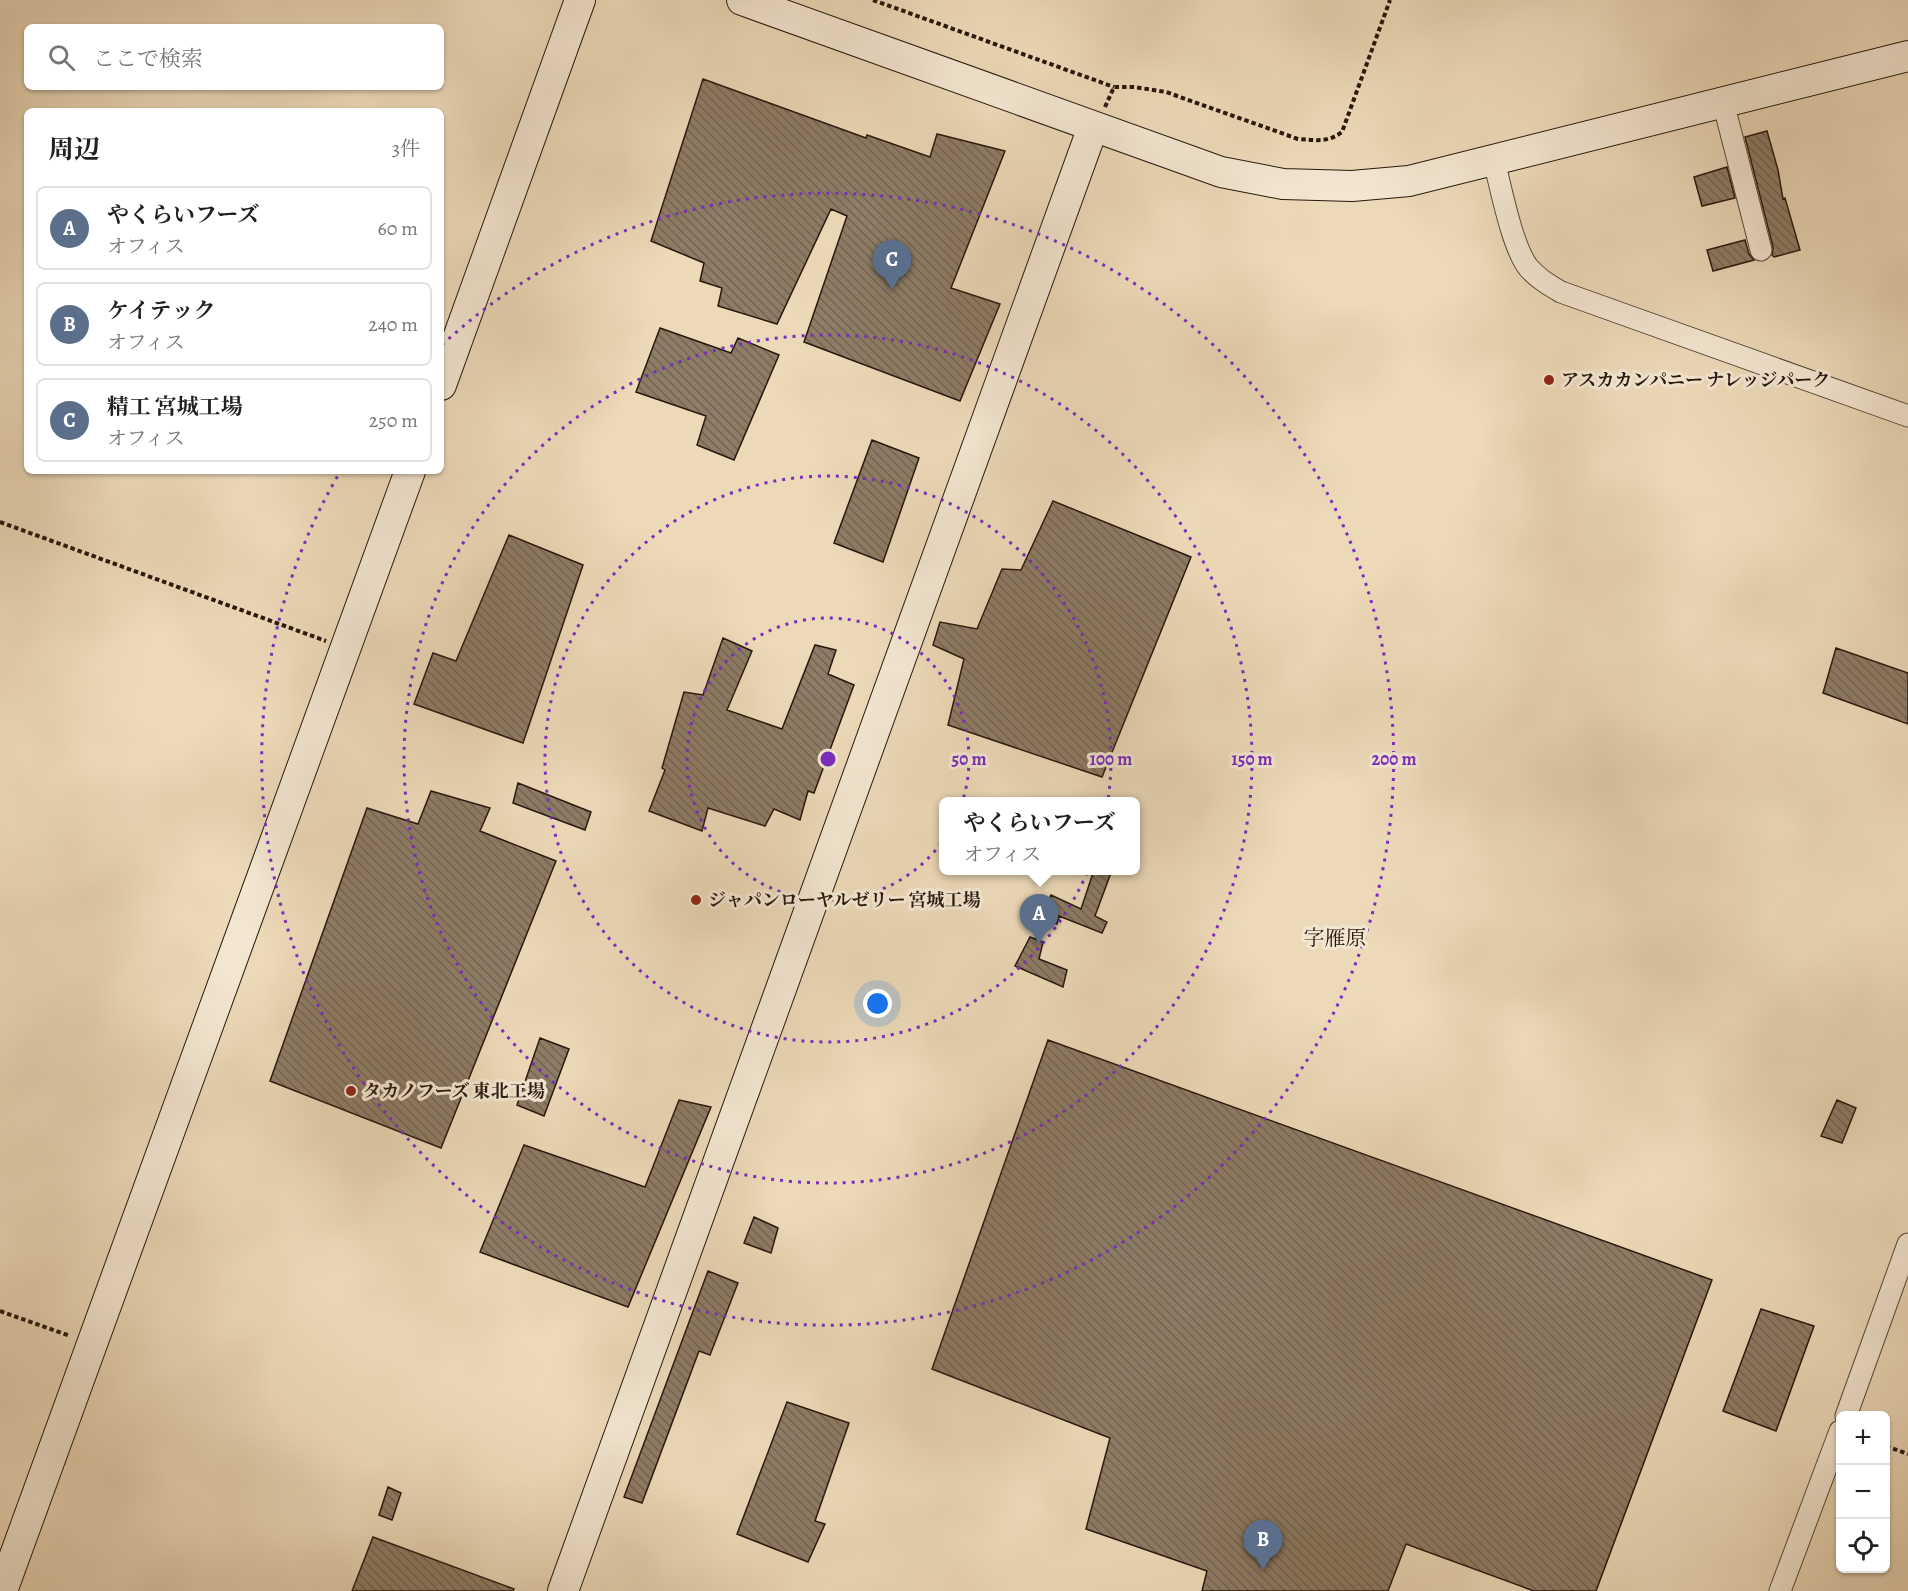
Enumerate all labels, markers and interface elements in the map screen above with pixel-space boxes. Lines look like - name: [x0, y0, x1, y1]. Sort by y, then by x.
- search box: [24, 24, 444, 90]
- icon: search: [45, 41, 78, 74]
- text: ここで検索: [93, 44, 203, 74]
- text: 周辺: [48, 132, 100, 167]
- text: 3件: [392, 135, 420, 162]
- text: やくらいフーズ: [107, 200, 259, 230]
- text: A: [63, 215, 76, 242]
- text: 60 m: [378, 215, 418, 242]
- text: オフィス: [107, 233, 185, 260]
- pin: C: [872, 240, 912, 290]
- text: ケイテック: [107, 296, 215, 326]
- text: B: [63, 311, 76, 338]
- text: 240 m: [368, 311, 418, 338]
- text: オフィス: [107, 329, 185, 356]
- place label: アスカカンパニー ナレッジパーク: [1561, 368, 1830, 392]
- marker: アスカカンパニー ナレッジパーク: [1542, 373, 1556, 387]
- text: 精工 宮城工場: [107, 392, 243, 422]
- text: C: [63, 407, 76, 434]
- text: 250 m: [369, 407, 418, 434]
- text: オフィス: [107, 425, 185, 452]
- text: 50 m: [952, 747, 986, 771]
- text: 100 m: [1090, 747, 1132, 771]
- text: 150 m: [1231, 747, 1273, 771]
- text: 200 m: [1371, 747, 1417, 771]
- centre of rings: [818, 749, 838, 769]
- popup: [939, 797, 1140, 875]
- text: やくらいフーズ: [963, 808, 1116, 838]
- text: オフィス: [963, 841, 1041, 868]
- place label: ジャパンローヤルゼリー 宮城工場: [708, 888, 981, 912]
- marker: ジャパンローヤルゼリー 宮城工場: [689, 893, 703, 907]
- pin: A: [1020, 894, 1058, 944]
- district label: 字雁原: [1304, 924, 1367, 952]
- your location: [863, 989, 892, 1018]
- place label: タカノフーズ 東北工場: [363, 1079, 545, 1103]
- marker: タカノフーズ 東北工場: [344, 1084, 358, 1098]
- map controls: [1836, 1411, 1890, 1573]
- button: +: [1836, 1411, 1890, 1465]
- button: −: [1836, 1465, 1890, 1519]
- button: locate: [1836, 1519, 1890, 1573]
- pin: B: [1244, 1520, 1282, 1570]

